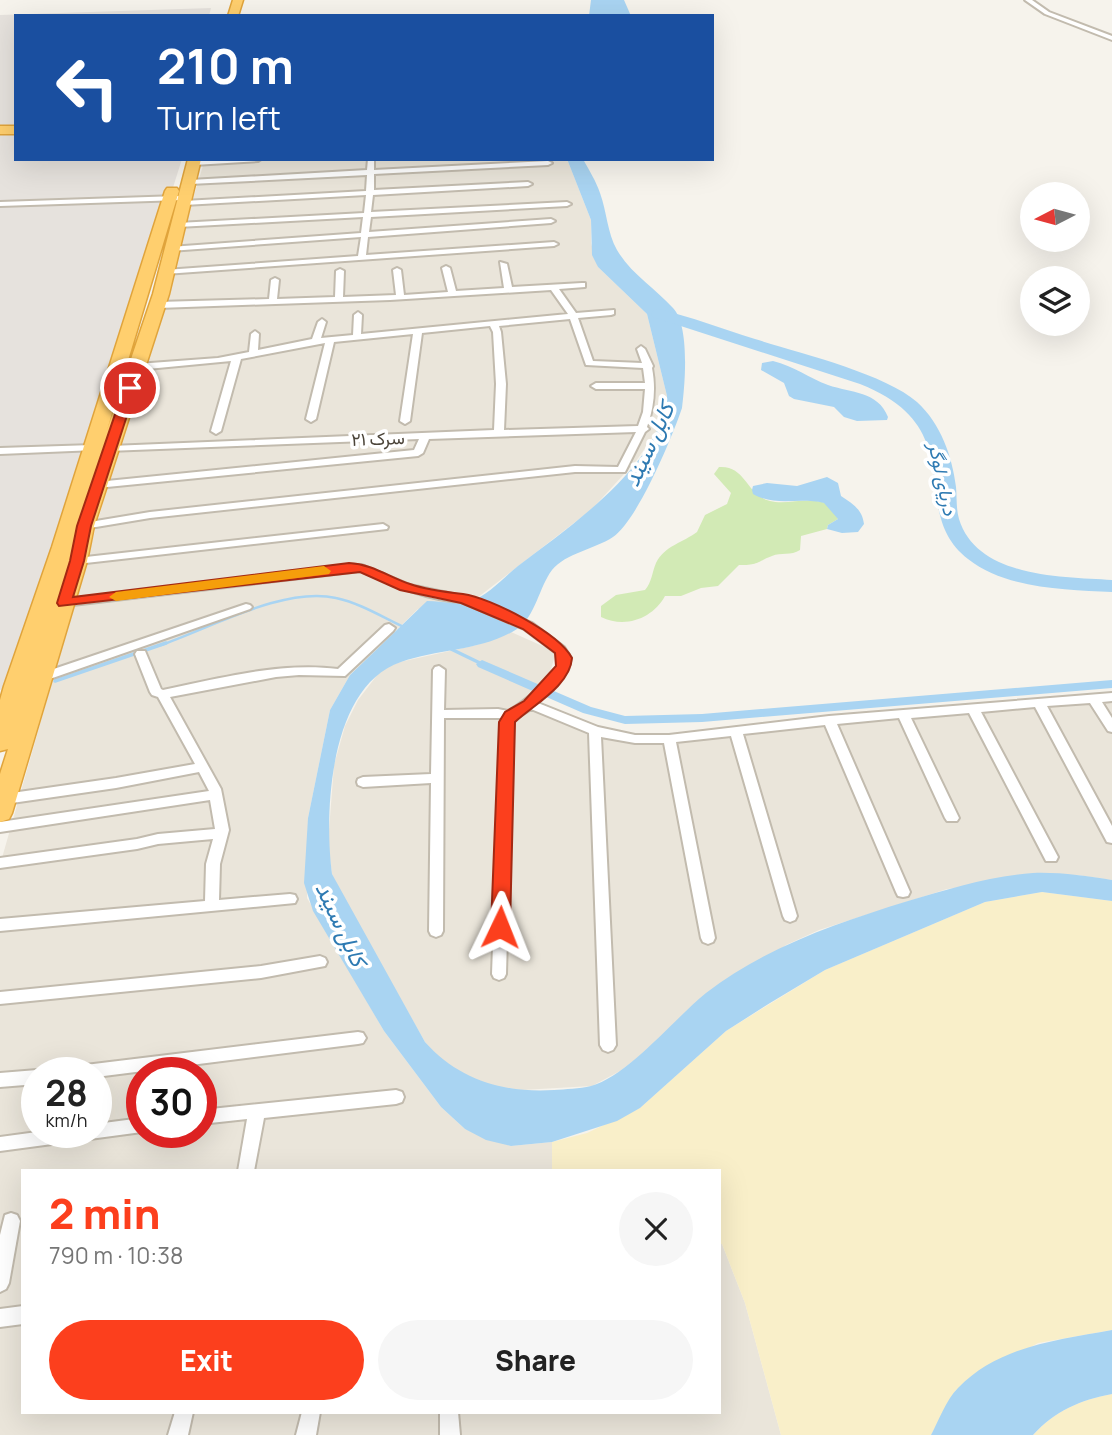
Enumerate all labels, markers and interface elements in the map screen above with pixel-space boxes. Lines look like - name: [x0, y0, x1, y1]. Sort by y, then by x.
- text: 210 m: [157, 32, 294, 99]
- icon: left: [42, 42, 133, 133]
- text: Turn left: [157, 96, 281, 140]
- north arrow: [1020, 182, 1090, 252]
- map controls: [1020, 182, 1090, 336]
- button: layers: [1020, 266, 1090, 336]
- pin: [100, 358, 160, 418]
- icon: arrive: [111, 369, 149, 407]
- water label: کابل سيند: [615, 393, 683, 491]
- street label: سرک ۲۱: [351, 425, 405, 451]
- water label: دریای لوگر: [922, 439, 964, 518]
- water label: کابل سيند: [309, 877, 377, 975]
- position arrow: [463, 890, 537, 964]
- speed limit sign: 30: [126, 1057, 217, 1148]
- text: 28: [45, 1069, 88, 1117]
- text: km/h: [46, 1108, 87, 1132]
- text: 2 min: [49, 1184, 160, 1242]
- button: close: [619, 1192, 693, 1266]
- text: 790 m · 10:38: [49, 1239, 183, 1271]
- button: Exit: [49, 1320, 364, 1400]
- button: Share: [378, 1320, 693, 1400]

